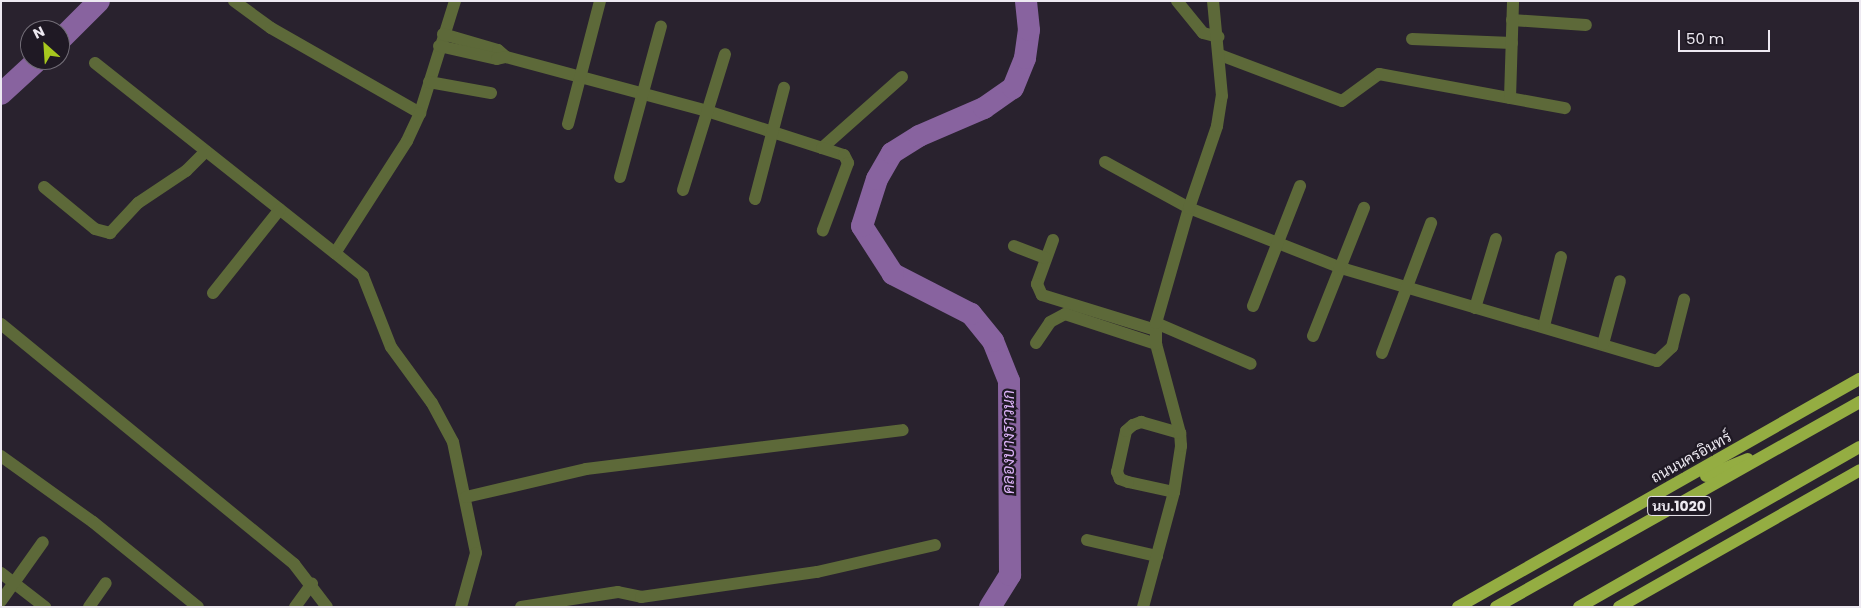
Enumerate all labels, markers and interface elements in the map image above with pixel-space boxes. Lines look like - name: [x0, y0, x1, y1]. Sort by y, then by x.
- north arrow: [20, 20, 70, 70]
- scale bar: [1681, 20, 1774, 52]
- text: N: [30, 21, 48, 44]
- text: 50 m: [1686, 28, 1724, 49]
- water label: คลองบางราวนก: [999, 390, 1019, 494]
- street label: ถนนนครอินทร์: [1648, 428, 1734, 486]
- road number: นบ.1020: [1646, 494, 1712, 518]

